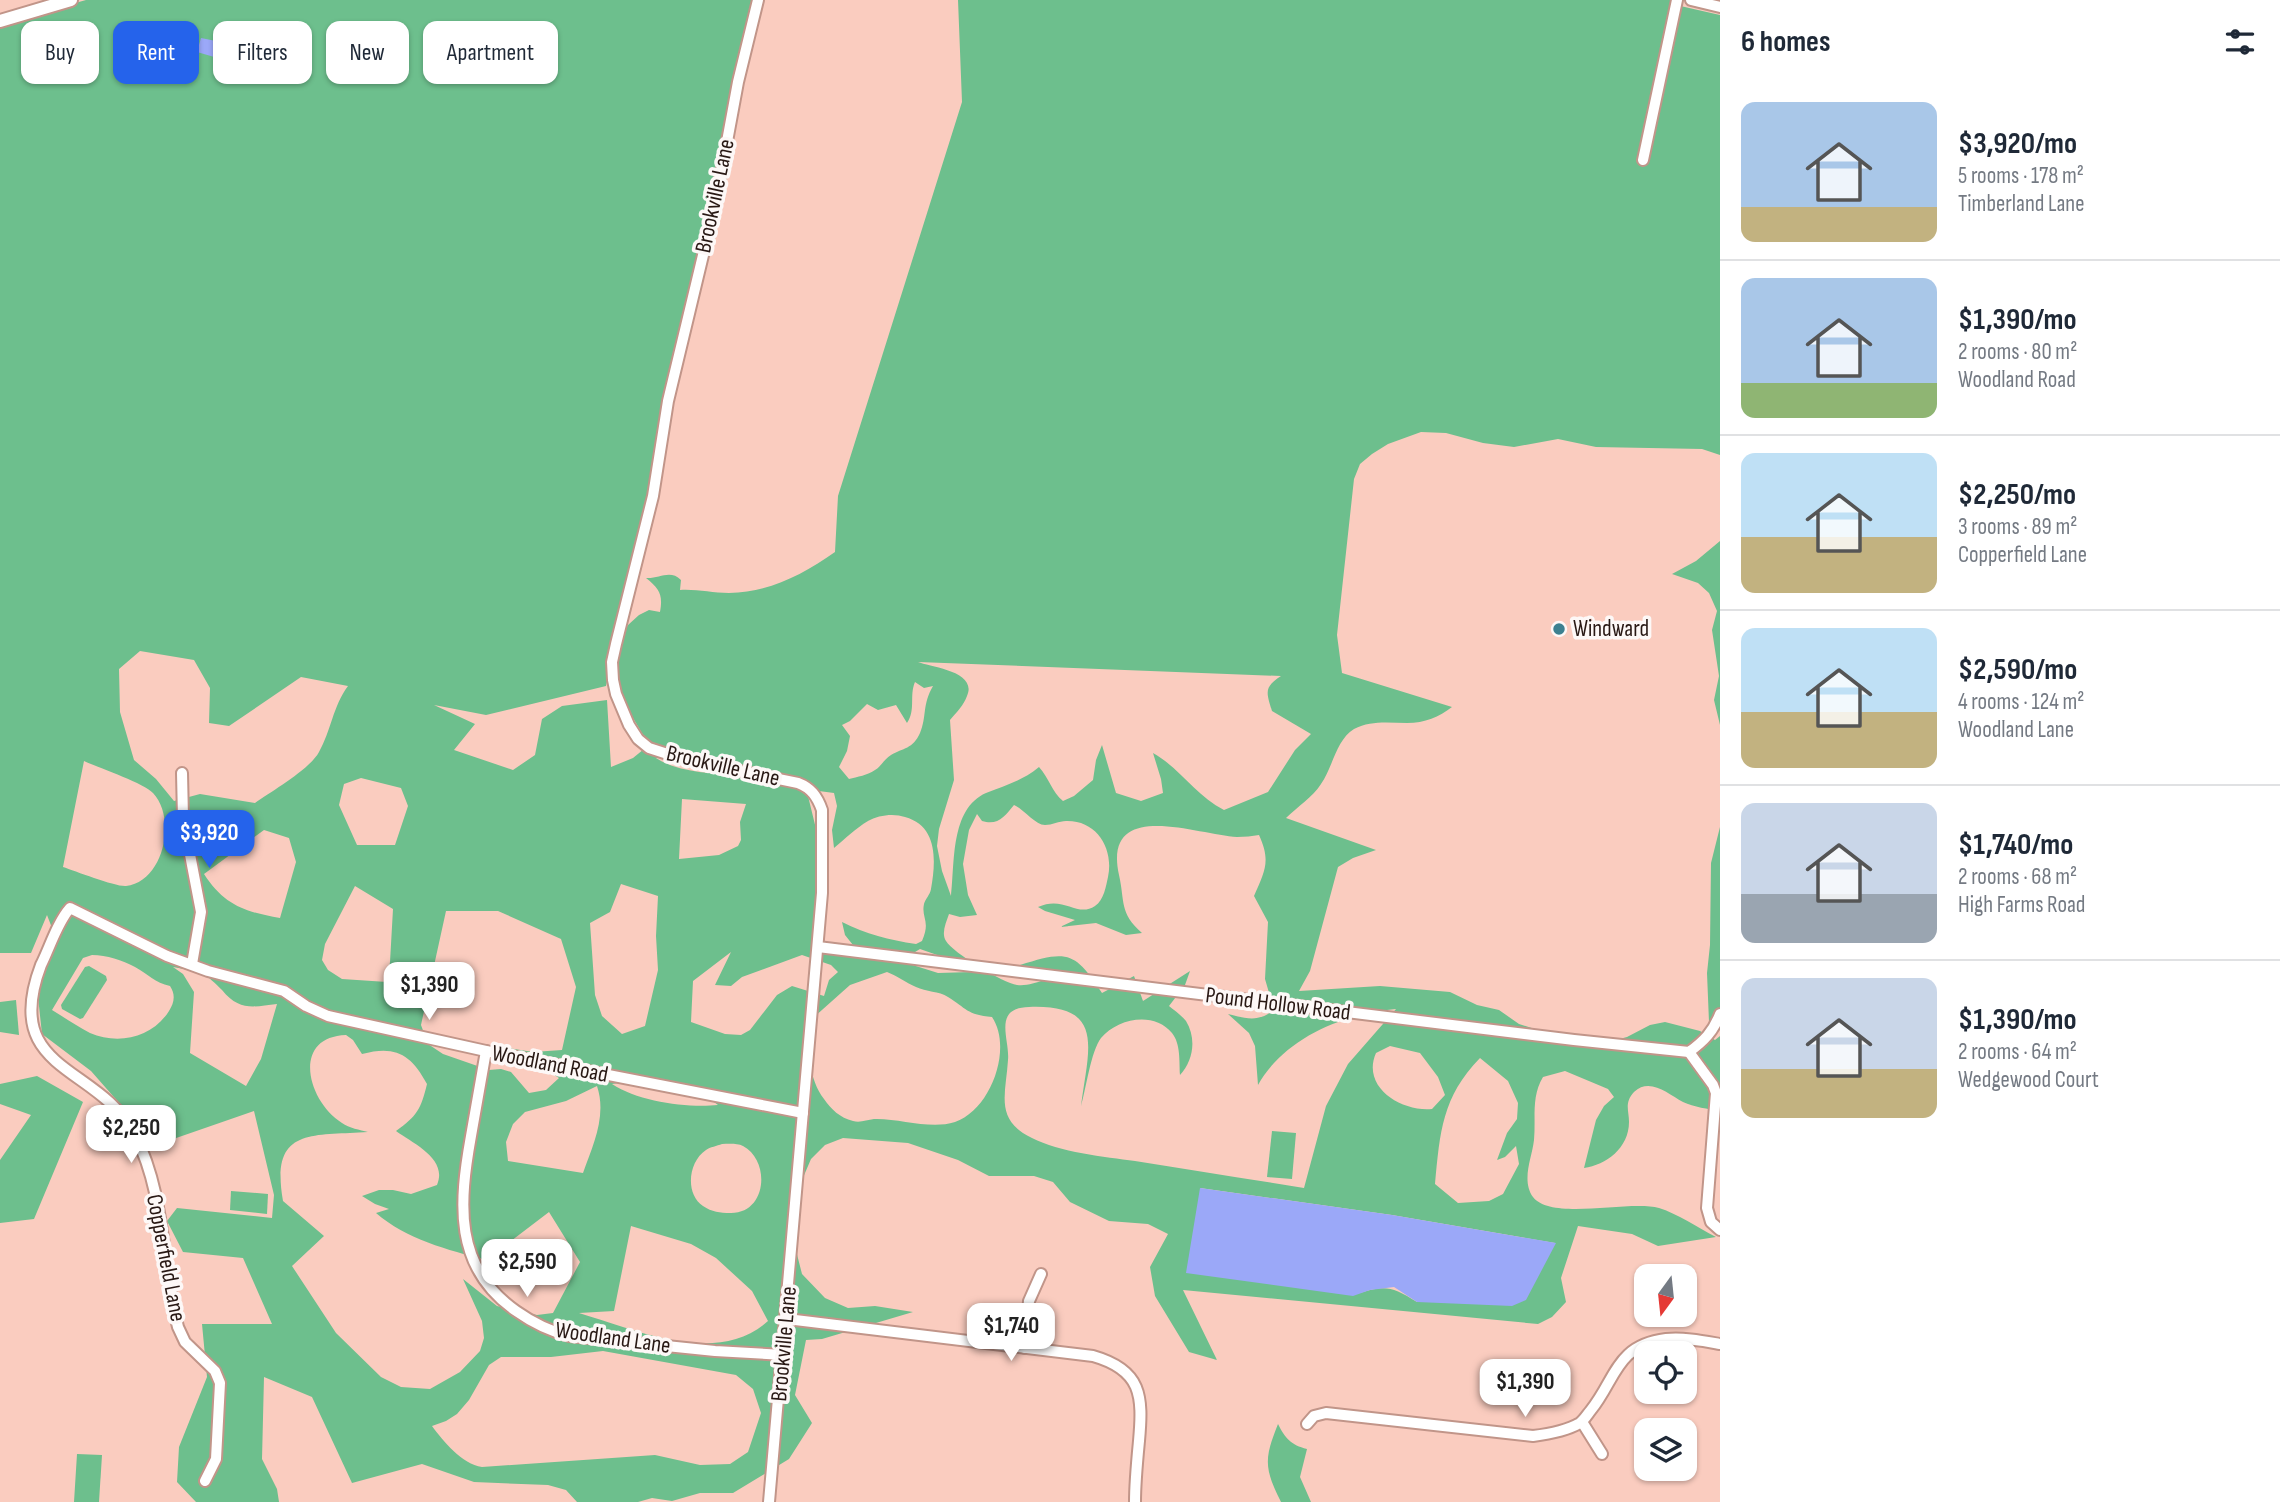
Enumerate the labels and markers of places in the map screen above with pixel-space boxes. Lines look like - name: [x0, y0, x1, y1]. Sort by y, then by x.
- place label: Windward: [1573, 615, 1649, 643]
- marker: Windward: [1551, 621, 1567, 637]
- pin: $3,920: [152, 810, 266, 870]
- pin: $1,390: [372, 962, 486, 1022]
- pin: $2,250: [74, 1106, 188, 1165]
- pin: $2,590: [470, 1240, 584, 1299]
- pin: $1,740: [954, 1304, 1068, 1363]
- pin: $1,390: [1468, 1360, 1582, 1419]

